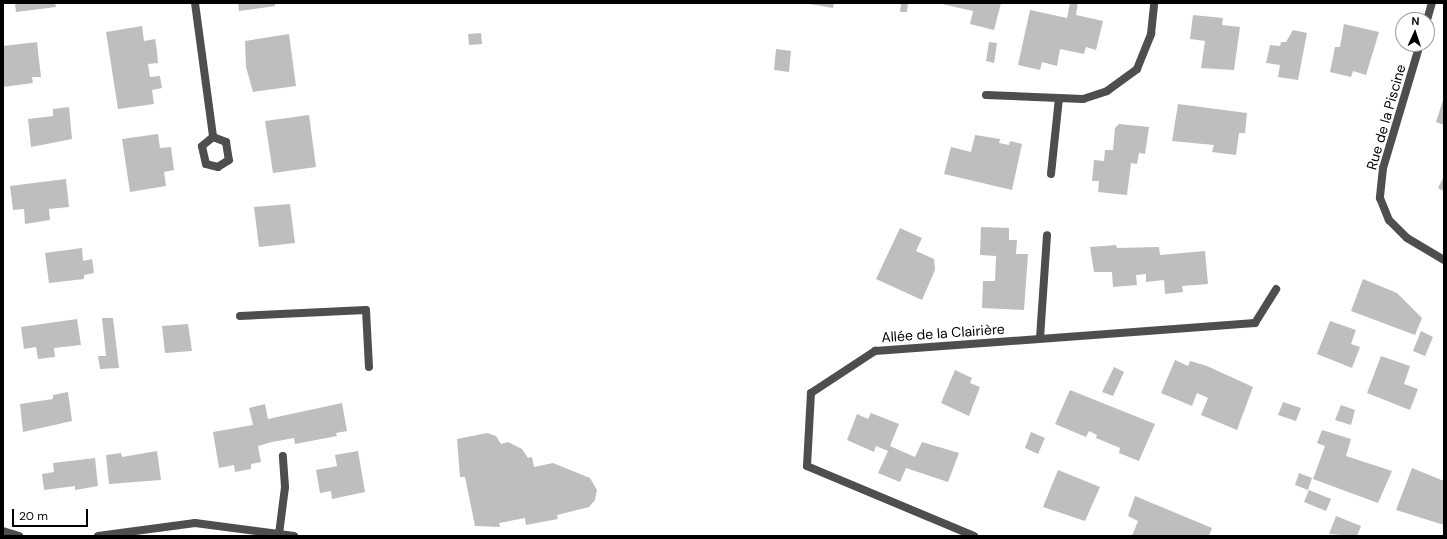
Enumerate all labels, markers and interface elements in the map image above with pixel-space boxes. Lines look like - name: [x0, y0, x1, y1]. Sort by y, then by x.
- north arrow: [1395, 12, 1435, 52]
- text: N: [1411, 14, 1420, 28]
- street label: Rue de la Piscine: [1363, 62, 1409, 172]
- street label: Allée de la Clairière: [881, 320, 1005, 346]
- scale bar: [14, 501, 90, 527]
- text: 20 m: [19, 508, 48, 524]

